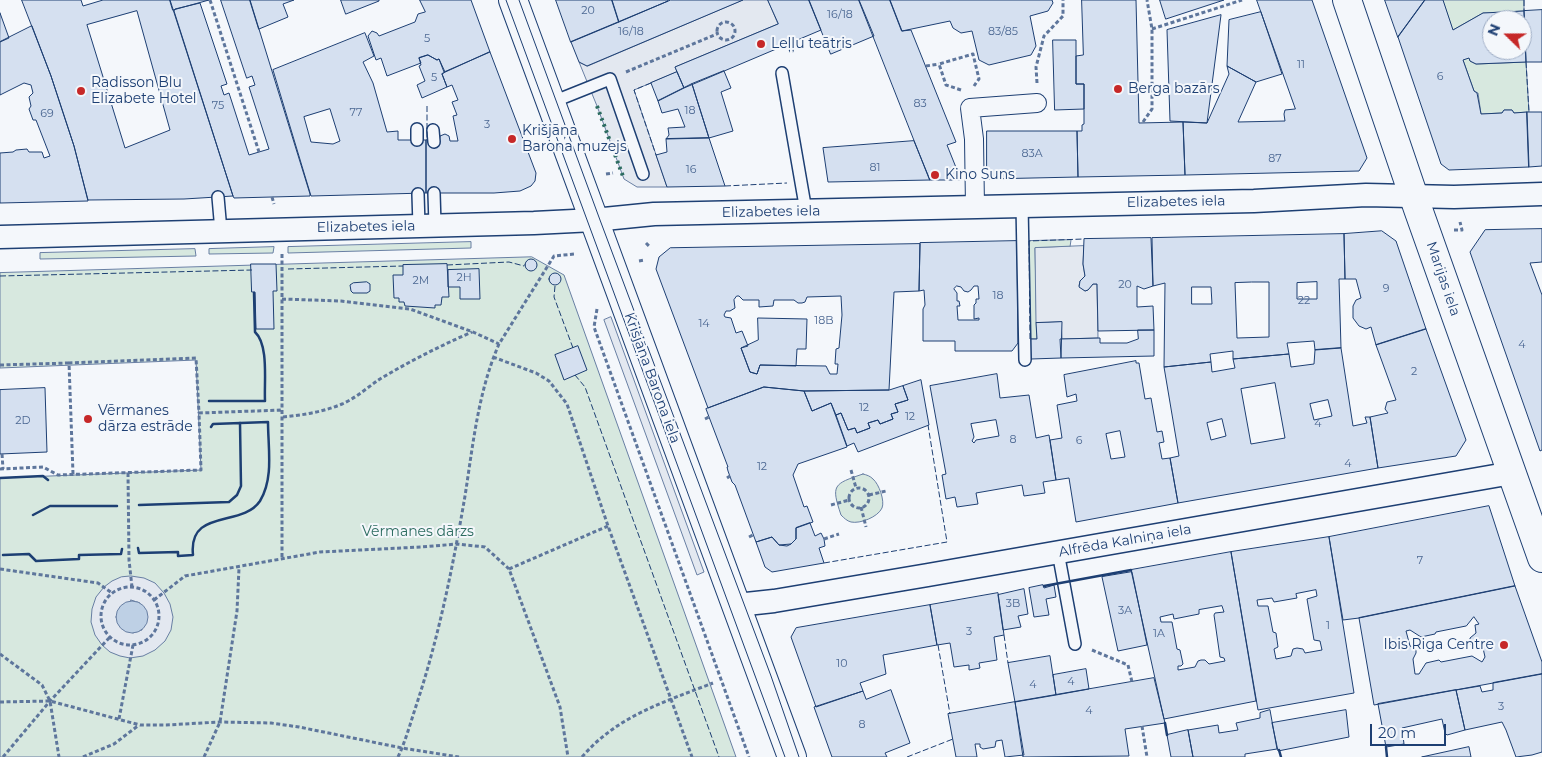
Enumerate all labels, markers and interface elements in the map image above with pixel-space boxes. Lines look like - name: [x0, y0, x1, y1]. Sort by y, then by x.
- house number: 20: [581, 4, 595, 18]
- house number: 16/18: [827, 8, 853, 22]
- north arrow: [1482, 10, 1532, 60]
- text: N: [1484, 21, 1504, 38]
- house number: 16/18: [618, 25, 644, 39]
- house number: 83/85: [988, 25, 1018, 39]
- house number: 5: [424, 32, 430, 46]
- place label: Leļļu teātris: [771, 36, 852, 52]
- marker: Leļļu teātris: [755, 38, 767, 50]
- house number: 11: [1297, 58, 1305, 72]
- house number: 6: [1437, 70, 1443, 84]
- house number: 5: [431, 71, 437, 85]
- place label: Radisson Blu Elizabete Hotel: [91, 75, 197, 108]
- place label: Berga bazārs: [1128, 81, 1219, 97]
- marker: Berga bazārs: [1112, 83, 1124, 95]
- marker: Radisson Blu Elizabete Hotel: [75, 85, 87, 97]
- house number: 83: [913, 97, 927, 111]
- house number: 75: [212, 99, 224, 113]
- house number: 18: [685, 104, 695, 118]
- house number: 77: [350, 106, 362, 120]
- house number: 69: [40, 107, 54, 121]
- house number: 3: [484, 118, 490, 132]
- place label: Krišjāņa Barona muzejs: [522, 123, 627, 156]
- marker: Krišjāņa Barona muzejs: [506, 133, 518, 145]
- house number: 83A: [1021, 147, 1043, 161]
- house number: 87: [1268, 152, 1282, 166]
- house number: 81: [870, 161, 880, 175]
- house number: 16: [686, 163, 696, 177]
- place label: Kino Suns: [945, 167, 1015, 183]
- marker: Kino Suns: [929, 169, 941, 181]
- street label: Elizabetes iela: [1126, 193, 1226, 211]
- street label: Elizabetes iela: [721, 203, 821, 221]
- street label: Elizabetes iela: [316, 218, 416, 236]
- street label: Marijas iela: [1422, 240, 1464, 318]
- house number: 2H: [456, 271, 472, 285]
- house number: 2M: [413, 274, 429, 288]
- house number: 20: [1118, 278, 1132, 292]
- house number: 9: [1383, 282, 1389, 296]
- house number: 18: [993, 289, 1003, 303]
- house number: 22: [1298, 294, 1310, 308]
- street label: Krišjāņa Barona iela: [620, 310, 684, 446]
- house number: 18B: [814, 314, 834, 328]
- house number: 14: [698, 317, 710, 331]
- house number: 4: [1518, 338, 1526, 352]
- house number: 2: [1411, 365, 1417, 379]
- house number: 12: [859, 401, 869, 415]
- place label: Vērmanes dārza estrāde: [98, 403, 193, 436]
- house number: 12: [905, 410, 915, 424]
- marker: Vērmanes dārza estrāde: [82, 413, 94, 425]
- house number: 2D: [15, 414, 31, 428]
- house number: 4: [1314, 417, 1322, 431]
- house number: 8: [1009, 433, 1017, 447]
- house number: 6: [1076, 434, 1082, 448]
- house number: 4: [1344, 457, 1352, 471]
- house number: 12: [757, 460, 767, 474]
- street label: Alfrēda Kalniņa iela: [1057, 521, 1193, 561]
- park label: Vērmanes dārzs: [362, 524, 474, 540]
- house number: 7: [1417, 554, 1423, 568]
- house number: 3B: [1006, 597, 1020, 611]
- house number: 3A: [1118, 604, 1132, 618]
- house number: 1: [1326, 619, 1330, 633]
- house number: 3: [966, 625, 972, 639]
- house number: 1A: [1153, 627, 1165, 641]
- place label: Ibis Riga Centre: [1384, 637, 1494, 653]
- marker: Ibis Riga Centre: [1498, 639, 1510, 651]
- house number: 10: [836, 657, 848, 671]
- house number: 4: [1067, 675, 1075, 689]
- house number: 4: [1029, 678, 1037, 692]
- house number: 3: [1498, 700, 1504, 714]
- house number: 4: [1085, 704, 1093, 718]
- scale bar: [1372, 714, 1448, 746]
- house number: 8: [858, 718, 866, 732]
- text: 20 m: [1378, 723, 1416, 742]

